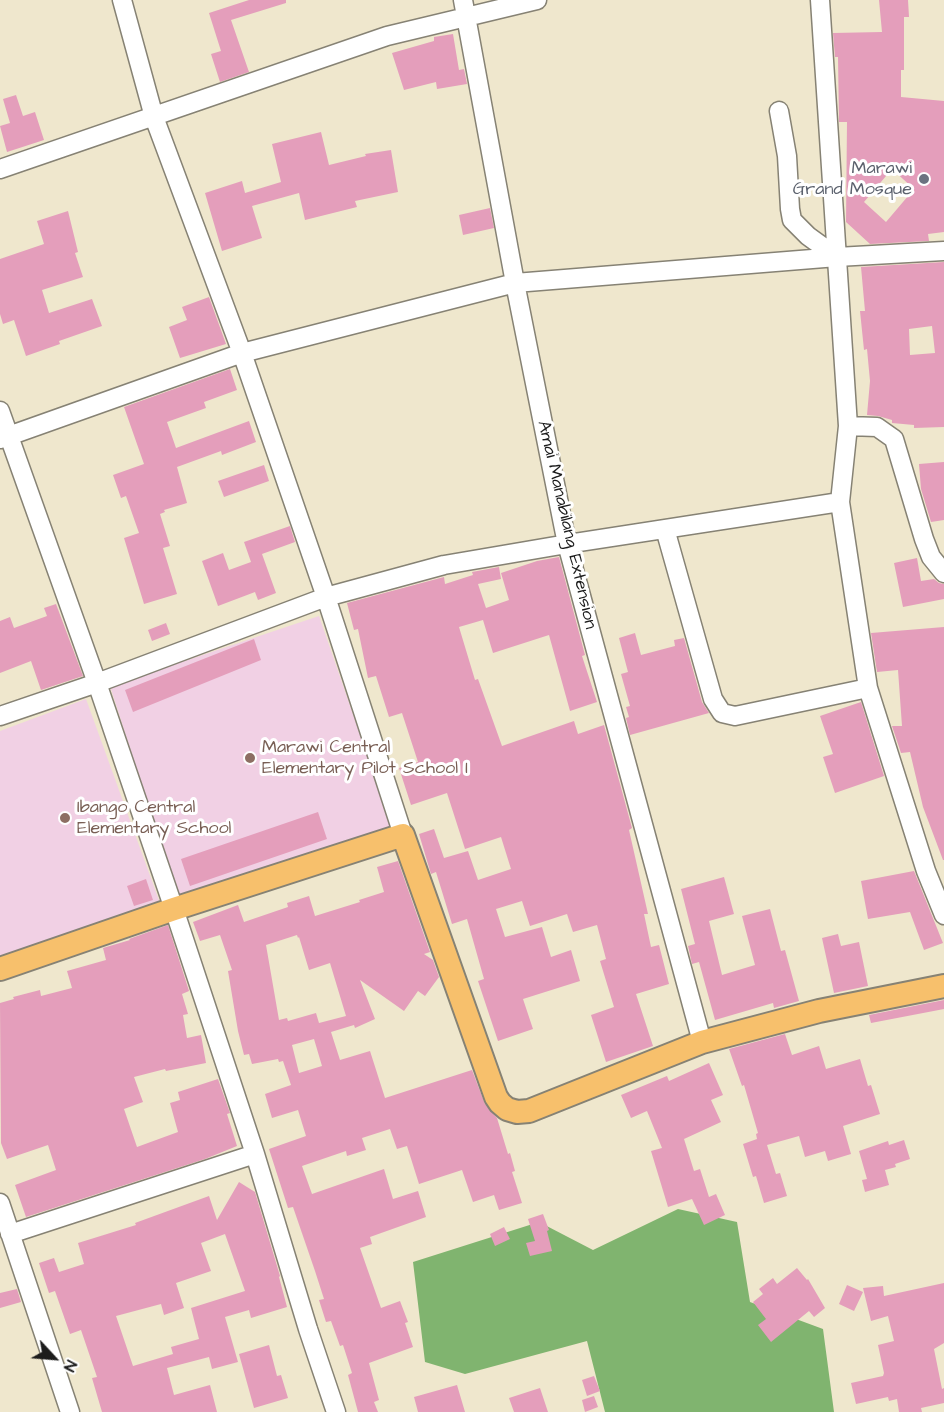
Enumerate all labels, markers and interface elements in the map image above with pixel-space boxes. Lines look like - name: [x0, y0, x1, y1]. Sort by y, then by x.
- place label: Marawi Grand Mosque: [793, 158, 912, 201]
- marker: Marawi Grand Mosque: [917, 172, 931, 186]
- street label: Amai Manabilang Extension: [532, 419, 600, 631]
- place label: Marawi Central Elementary Pilot School I: [262, 737, 468, 780]
- marker: Marawi Central Elementary Pilot School I: [243, 751, 257, 765]
- place label: Ibango Central Elementary School: [77, 797, 231, 840]
- marker: Ibango Central Elementary School: [58, 811, 72, 825]
- north arrow: [24, 1328, 84, 1388]
- text: N: [58, 1357, 82, 1375]

